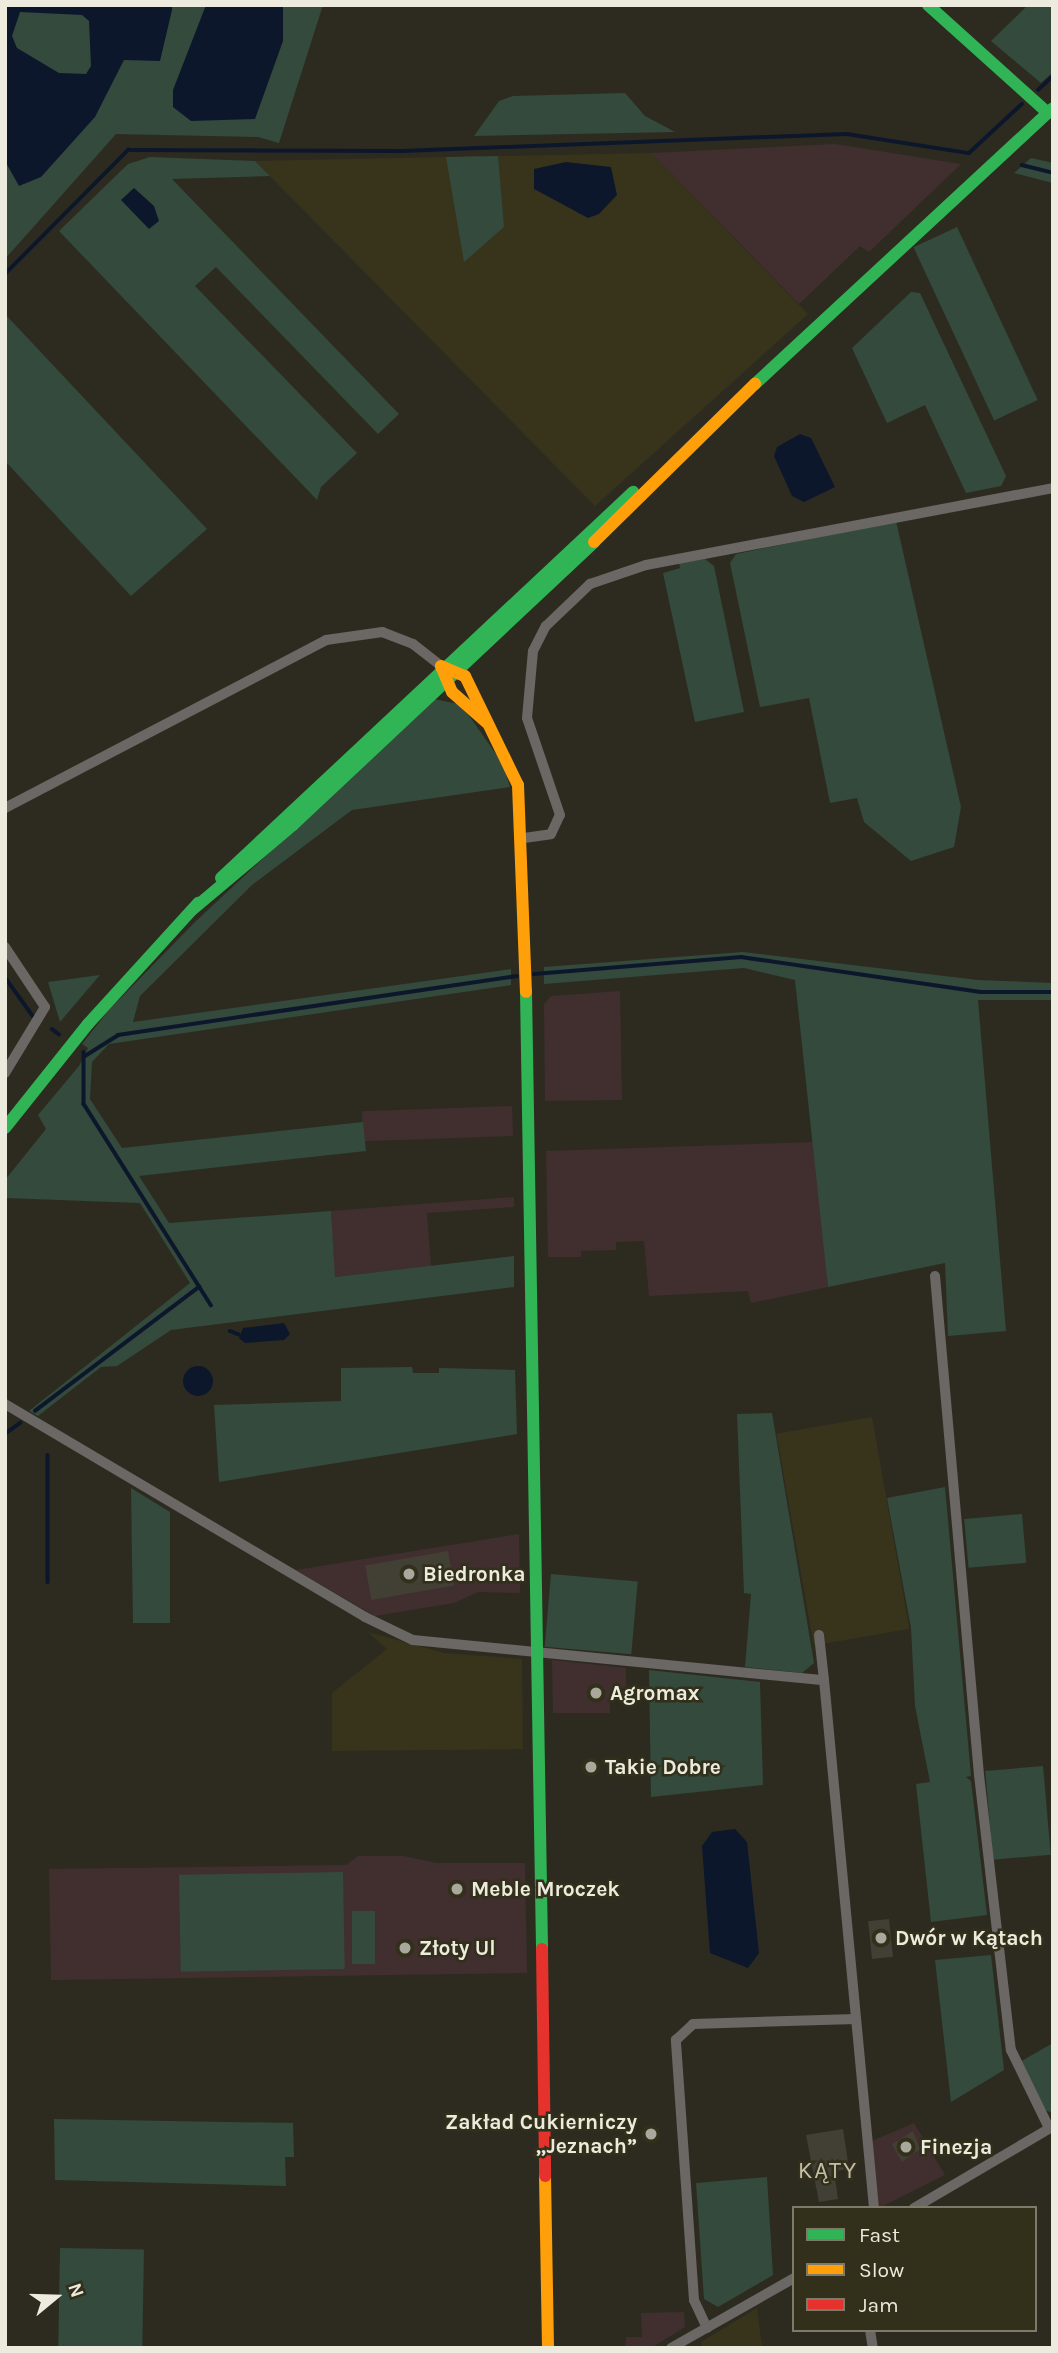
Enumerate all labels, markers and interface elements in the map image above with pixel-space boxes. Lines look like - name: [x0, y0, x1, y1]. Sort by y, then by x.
- place label: Biedronka: [423, 1561, 525, 1587]
- marker: Biedronka: [401, 1566, 417, 1582]
- place label: Agromax: [610, 1680, 699, 1706]
- marker: Agromax: [588, 1685, 604, 1701]
- place label: Takie Dobre: [605, 1754, 721, 1780]
- marker: Takie Dobre: [583, 1759, 599, 1775]
- place label: Meble Mroczek: [471, 1876, 620, 1902]
- marker: Meble Mroczek: [449, 1881, 465, 1897]
- place label: Dwór w Kątach: [895, 1925, 1043, 1951]
- marker: Dwór w Kątach: [873, 1930, 889, 1946]
- place label: Złoty Ul: [419, 1935, 496, 1961]
- marker: Złoty Ul: [397, 1940, 413, 1956]
- place label: Zakład Cukierniczy „Jeznach”: [445, 2109, 637, 2159]
- marker: Zakład Cukierniczy „Jeznach”: [643, 2126, 659, 2142]
- place label: Finezja: [920, 2134, 992, 2160]
- marker: Finezja: [898, 2139, 914, 2155]
- district label: KĄTY: [798, 2157, 858, 2185]
- legend: [792, 2206, 1037, 2332]
- text: Fast: [859, 2223, 900, 2247]
- text: Slow: [859, 2258, 904, 2282]
- north arrow: [21, 2262, 91, 2332]
- text: N: [63, 2280, 88, 2300]
- text: Jam: [859, 2293, 899, 2317]

